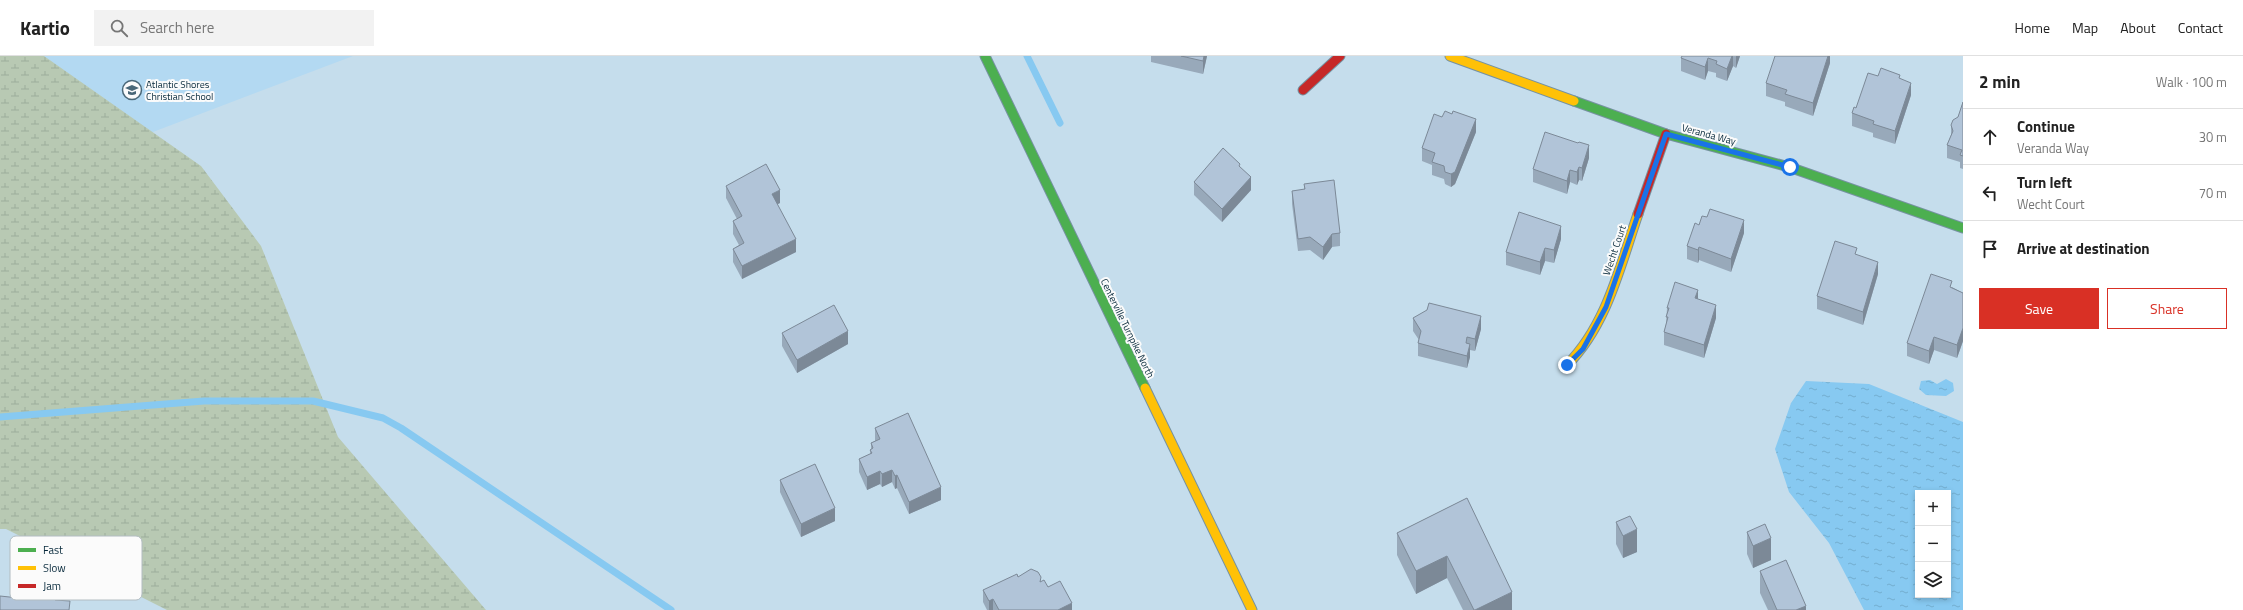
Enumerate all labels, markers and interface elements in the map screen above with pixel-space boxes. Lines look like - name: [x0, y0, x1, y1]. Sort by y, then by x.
- search box: [94, 10, 374, 46]
- text: Kartio: [20, 13, 70, 42]
- text: Search here: [140, 16, 214, 39]
- icon: search: [108, 17, 130, 39]
- text: Home: [2015, 17, 2050, 38]
- text: Map: [2072, 17, 2098, 38]
- text: About: [2120, 17, 2156, 38]
- text: Contact: [2178, 17, 2223, 38]
- text: 2 min: [1979, 69, 2020, 95]
- text: Walk · 100 m: [2156, 72, 2227, 92]
- place label: Atlantic Shores Christian School: [146, 77, 213, 104]
- school or university icon: Atlantic Shores Christian School: [121, 79, 143, 101]
- text: Continue: [2017, 115, 2075, 138]
- street label: Veranda Way: [1680, 120, 1738, 149]
- icon: ahead: [1979, 126, 2001, 148]
- text: 30 m: [2199, 127, 2227, 147]
- text: Veranda Way: [2017, 138, 2089, 158]
- route start: [1781, 158, 1799, 176]
- text: Turn left: [2017, 171, 2072, 194]
- icon: left: [1979, 182, 2001, 204]
- text: 70 m: [2199, 183, 2227, 203]
- text: Wecht Court: [2017, 194, 2085, 214]
- street label: Wecht Court: [1599, 223, 1630, 277]
- text: Arrive at destination: [2017, 237, 2150, 260]
- icon: arrive: [1979, 238, 2001, 260]
- street label: Centerville Turnpike North: [1097, 276, 1158, 380]
- button: Save: [1979, 288, 2099, 329]
- button: Share: [2107, 288, 2227, 329]
- route end: [1558, 356, 1576, 374]
- map controls: [1915, 490, 1951, 598]
- button: +: [1915, 490, 1951, 526]
- button: −: [1915, 526, 1951, 562]
- legend: [10, 536, 142, 600]
- text: Fast: [43, 542, 63, 558]
- text: Slow: [43, 560, 66, 576]
- button: layers: [1915, 562, 1951, 598]
- text: Jam: [43, 578, 61, 594]

